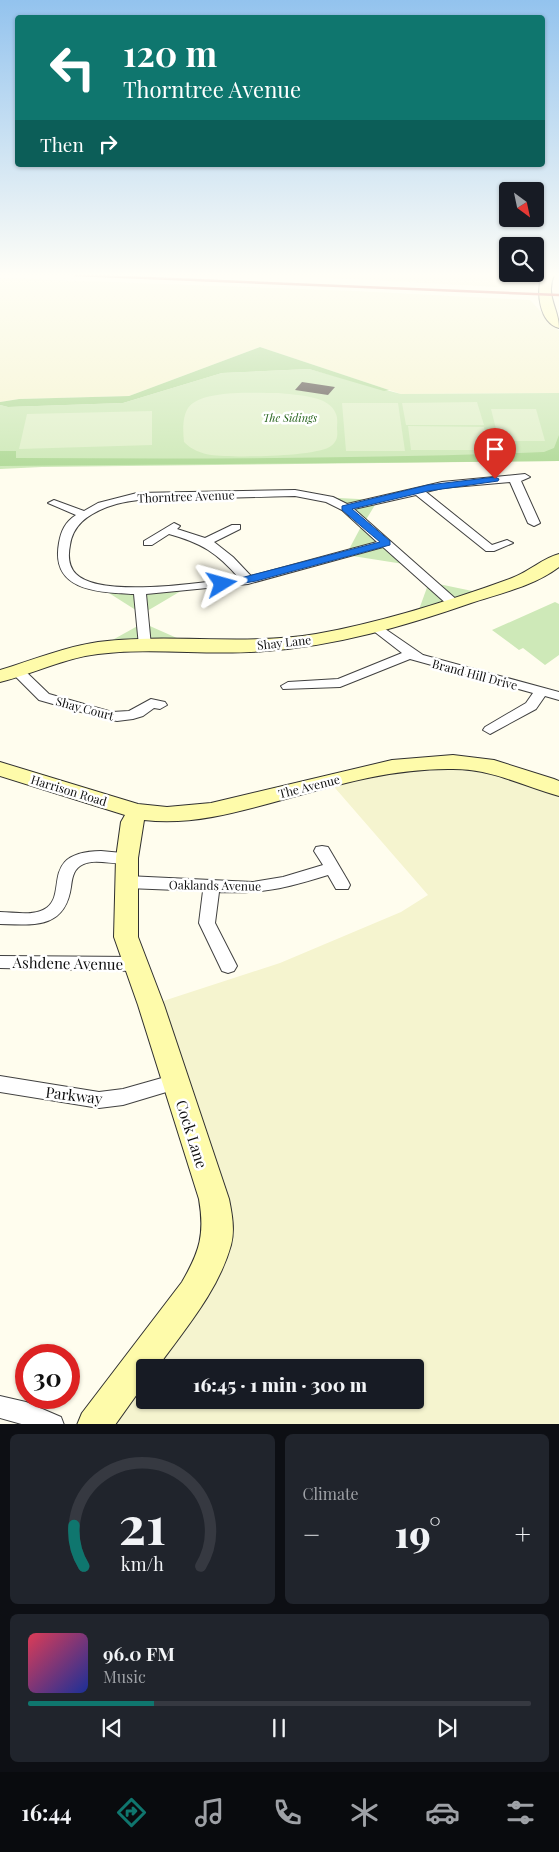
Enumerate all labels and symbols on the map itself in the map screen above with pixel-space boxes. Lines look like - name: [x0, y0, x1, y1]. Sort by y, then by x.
- north arrow: [499, 182, 544, 228]
- park label: The Sidings: [263, 410, 318, 425]
- pin: [474, 428, 516, 479]
- street label: Thorntree Avenue: [137, 486, 235, 506]
- position arrow: [195, 557, 247, 609]
- street label: Shay Lane: [256, 631, 312, 653]
- street label: Brand Hill Drive: [431, 655, 519, 693]
- street label: Shay Court: [54, 693, 117, 724]
- street label: Harrison Road: [29, 771, 109, 809]
- street label: The Avenue: [277, 771, 341, 801]
- street label: Oaklands Avenue: [169, 876, 261, 894]
- street label: Ashdene Avenue: [12, 952, 123, 974]
- street label: Parkway: [44, 1082, 104, 1108]
- street label: Cock Lane: [172, 1097, 212, 1171]
- speed limit sign: 30: [15, 1344, 80, 1409]

